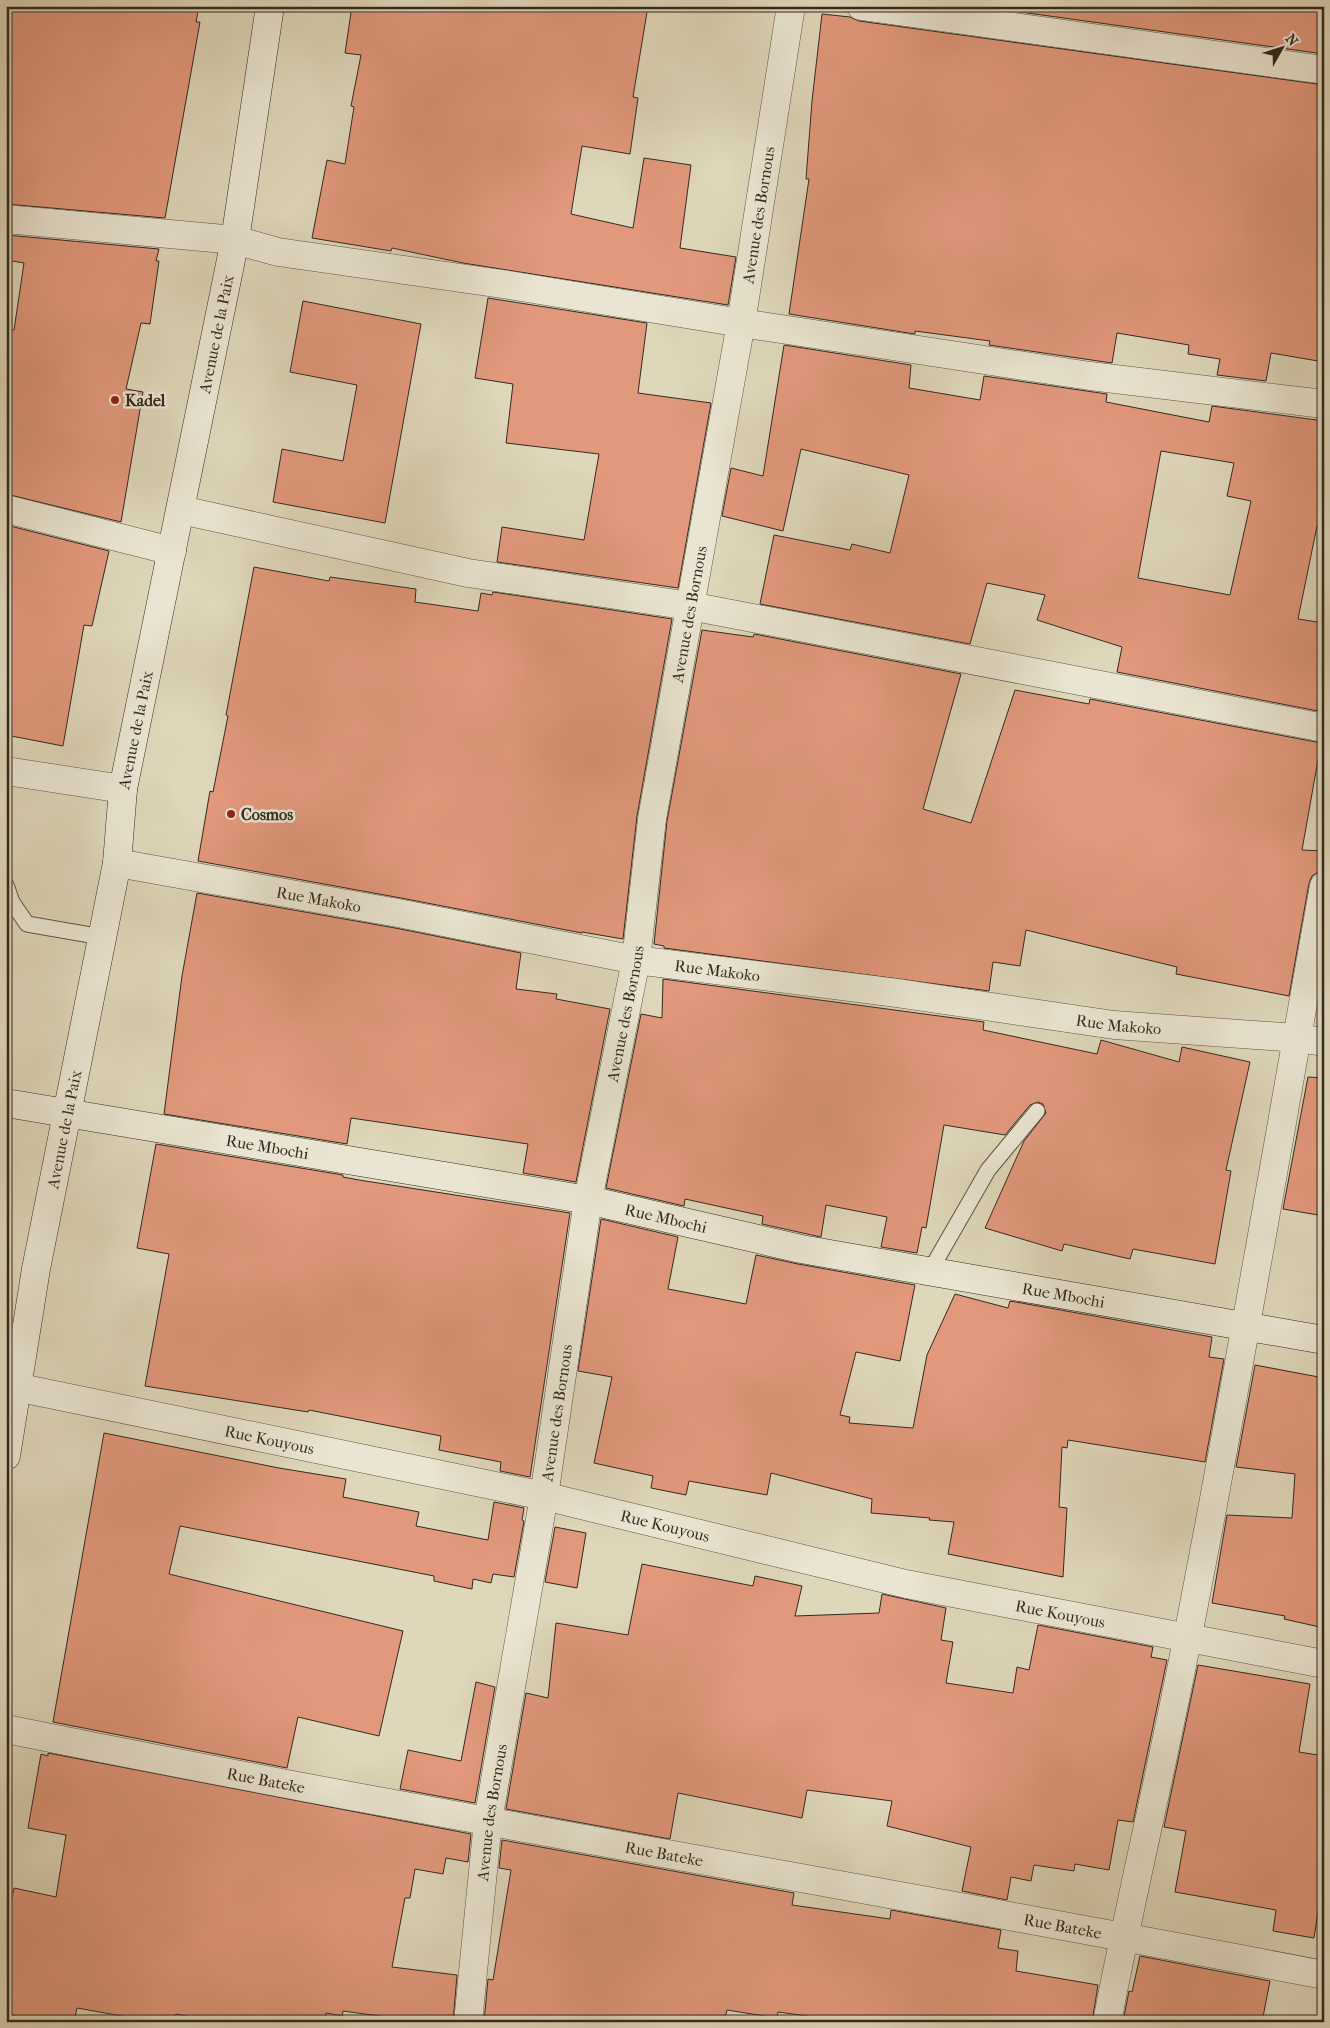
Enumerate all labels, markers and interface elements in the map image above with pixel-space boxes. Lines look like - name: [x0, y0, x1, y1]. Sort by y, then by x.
- north arrow: [1258, 22, 1308, 72]
- text: N: [1282, 31, 1302, 50]
- street label: Avenue des Bornous: [738, 145, 779, 286]
- street label: Avenue de la Paix: [195, 273, 238, 396]
- place label: Kadel: [125, 391, 166, 410]
- marker: Kadel: [109, 394, 121, 406]
- street label: Avenue des Bornous: [668, 544, 711, 685]
- street label: Avenue de la Paix: [114, 668, 157, 792]
- place label: Cosmos: [241, 805, 293, 824]
- marker: Cosmos: [225, 808, 237, 820]
- street label: Rue Makoko: [275, 883, 363, 916]
- street label: Avenue des Bornous: [603, 945, 648, 1085]
- street label: Rue Makoko: [673, 956, 761, 986]
- street label: Rue Makoko: [1075, 1010, 1162, 1038]
- street label: Avenue de la Paix: [43, 1068, 86, 1191]
- street label: Rue Mbochi: [225, 1131, 310, 1163]
- street label: Rue Mbochi: [623, 1200, 709, 1237]
- street label: Rue Mbochi: [1021, 1279, 1106, 1312]
- street label: Avenue des Bornous: [537, 1343, 576, 1484]
- street label: Rue Kouyous: [223, 1421, 316, 1458]
- street label: Rue Kouyous: [619, 1506, 712, 1546]
- street label: Rue Kouyous: [1014, 1596, 1107, 1632]
- street label: Avenue des Bornous: [473, 1742, 511, 1883]
- street label: Rue Bateke: [225, 1764, 307, 1797]
- street label: Rue Bateke: [624, 1838, 705, 1870]
- street label: Rue Bateke: [1022, 1910, 1103, 1943]

